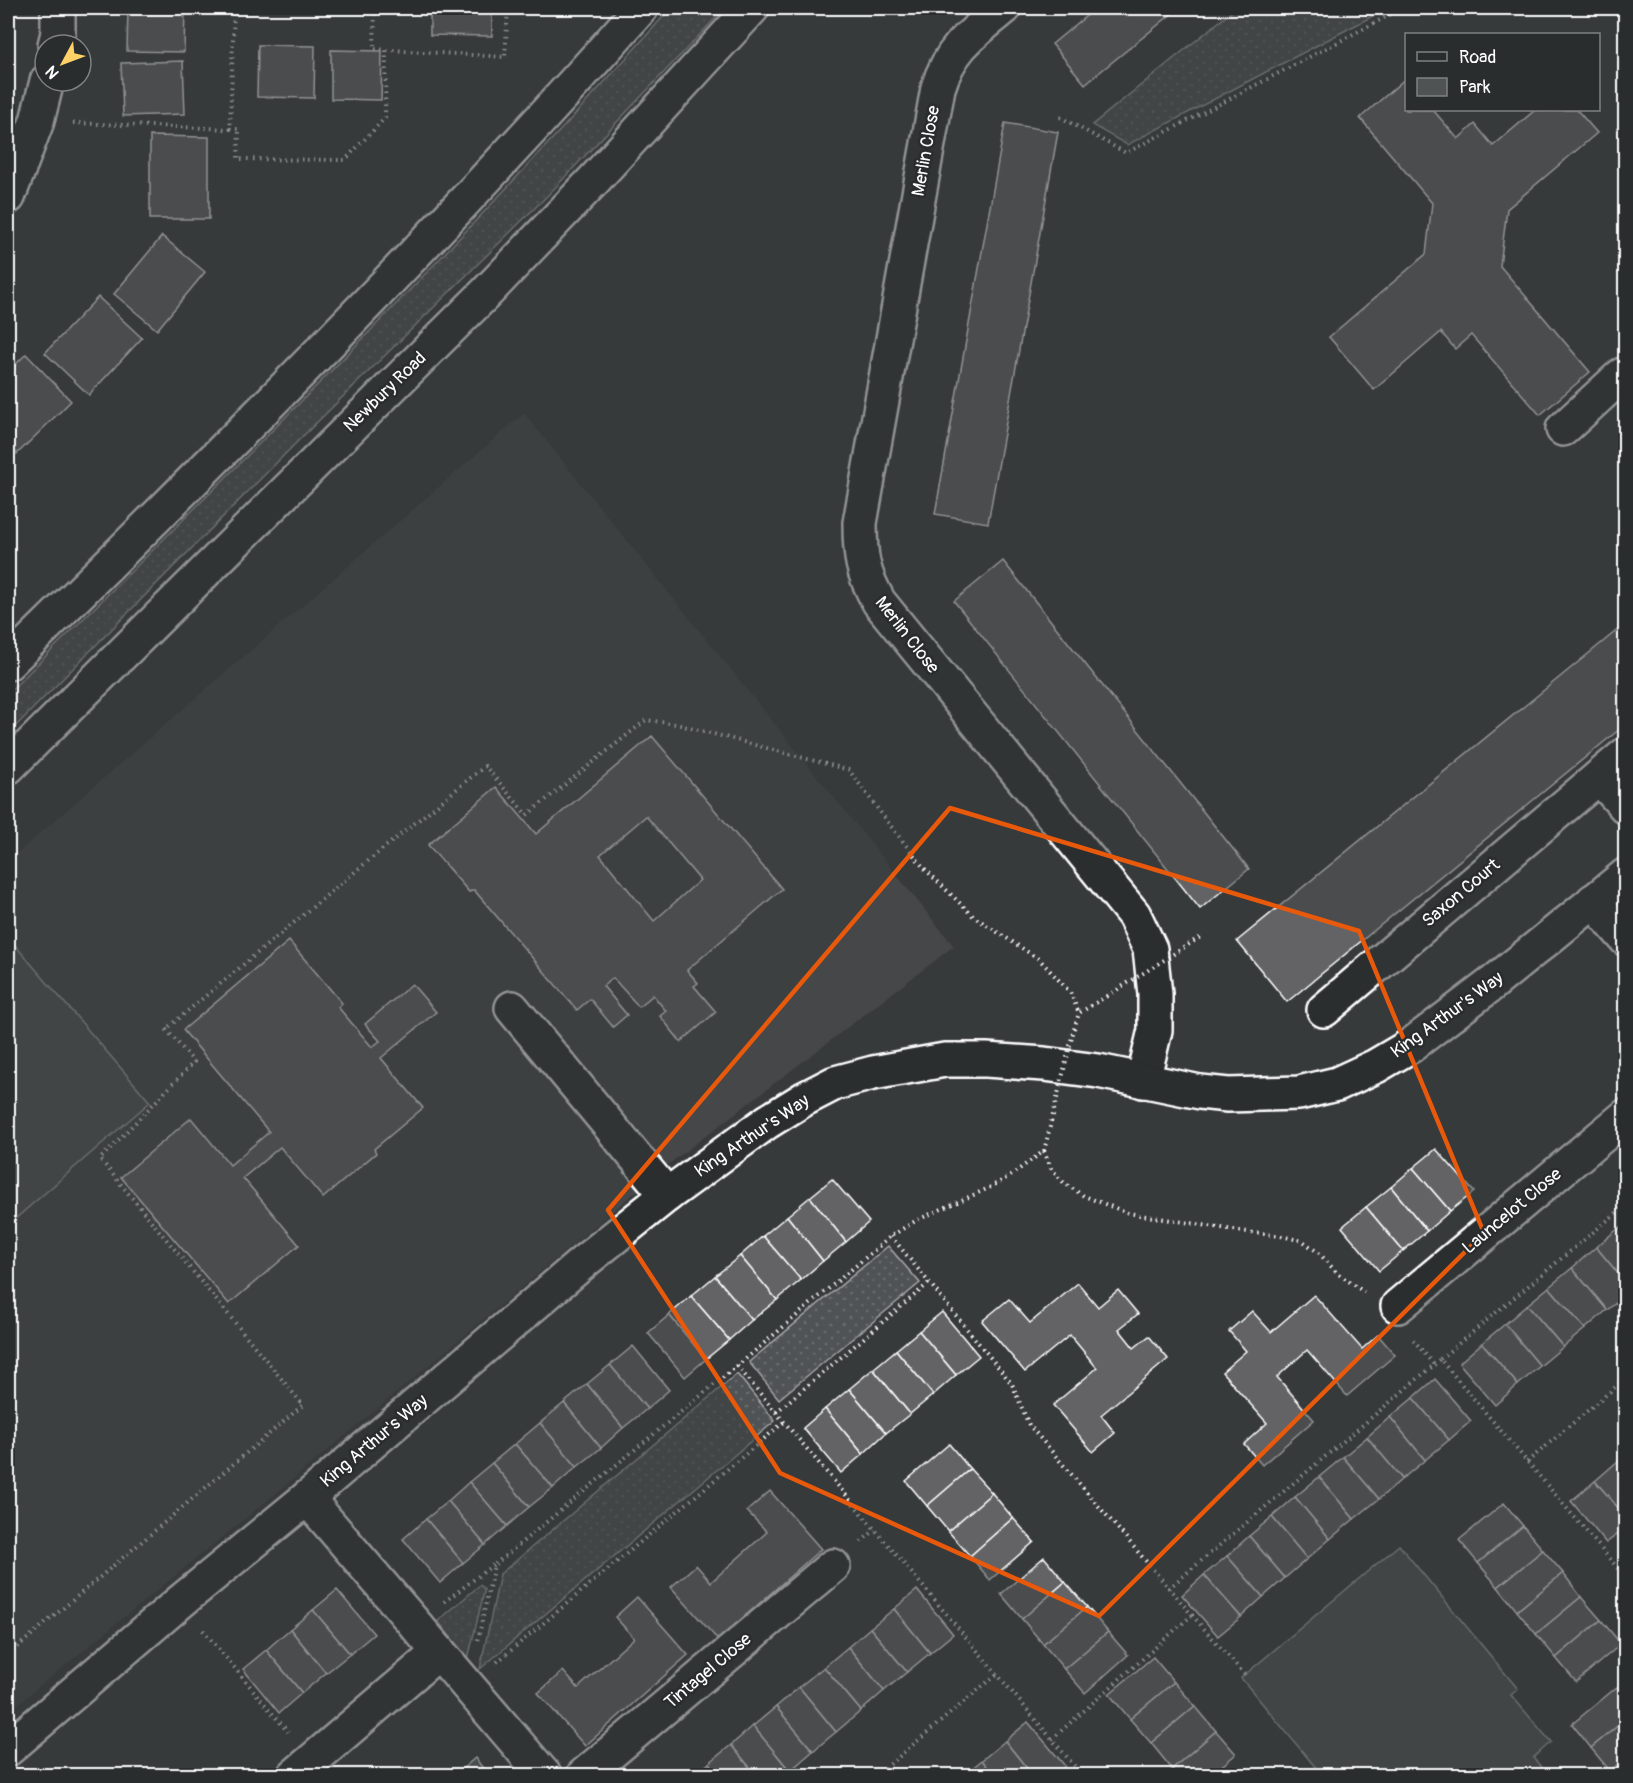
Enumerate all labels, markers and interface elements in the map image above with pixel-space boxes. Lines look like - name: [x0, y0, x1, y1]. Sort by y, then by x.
- north arrow: [33, 33, 93, 93]
- legend: [1405, 33, 1600, 111]
- text: Road: [1459, 46, 1496, 69]
- text: N: [41, 61, 64, 83]
- text: Park: [1459, 76, 1491, 99]
- street label: Merlin Close: [907, 104, 945, 198]
- street label: Newbury Road: [339, 347, 431, 437]
- street label: Merlin Close: [870, 592, 944, 678]
- street label: Saxon Court: [1417, 853, 1505, 932]
- street label: King Arthur's Way: [1386, 966, 1508, 1063]
- street label: King Arthur's Way: [690, 1089, 814, 1183]
- street label: Launcelot Close: [1458, 1163, 1566, 1259]
- street label: King Arthur's Way: [316, 1389, 433, 1493]
- street label: Tintagel Close: [660, 1628, 756, 1714]

